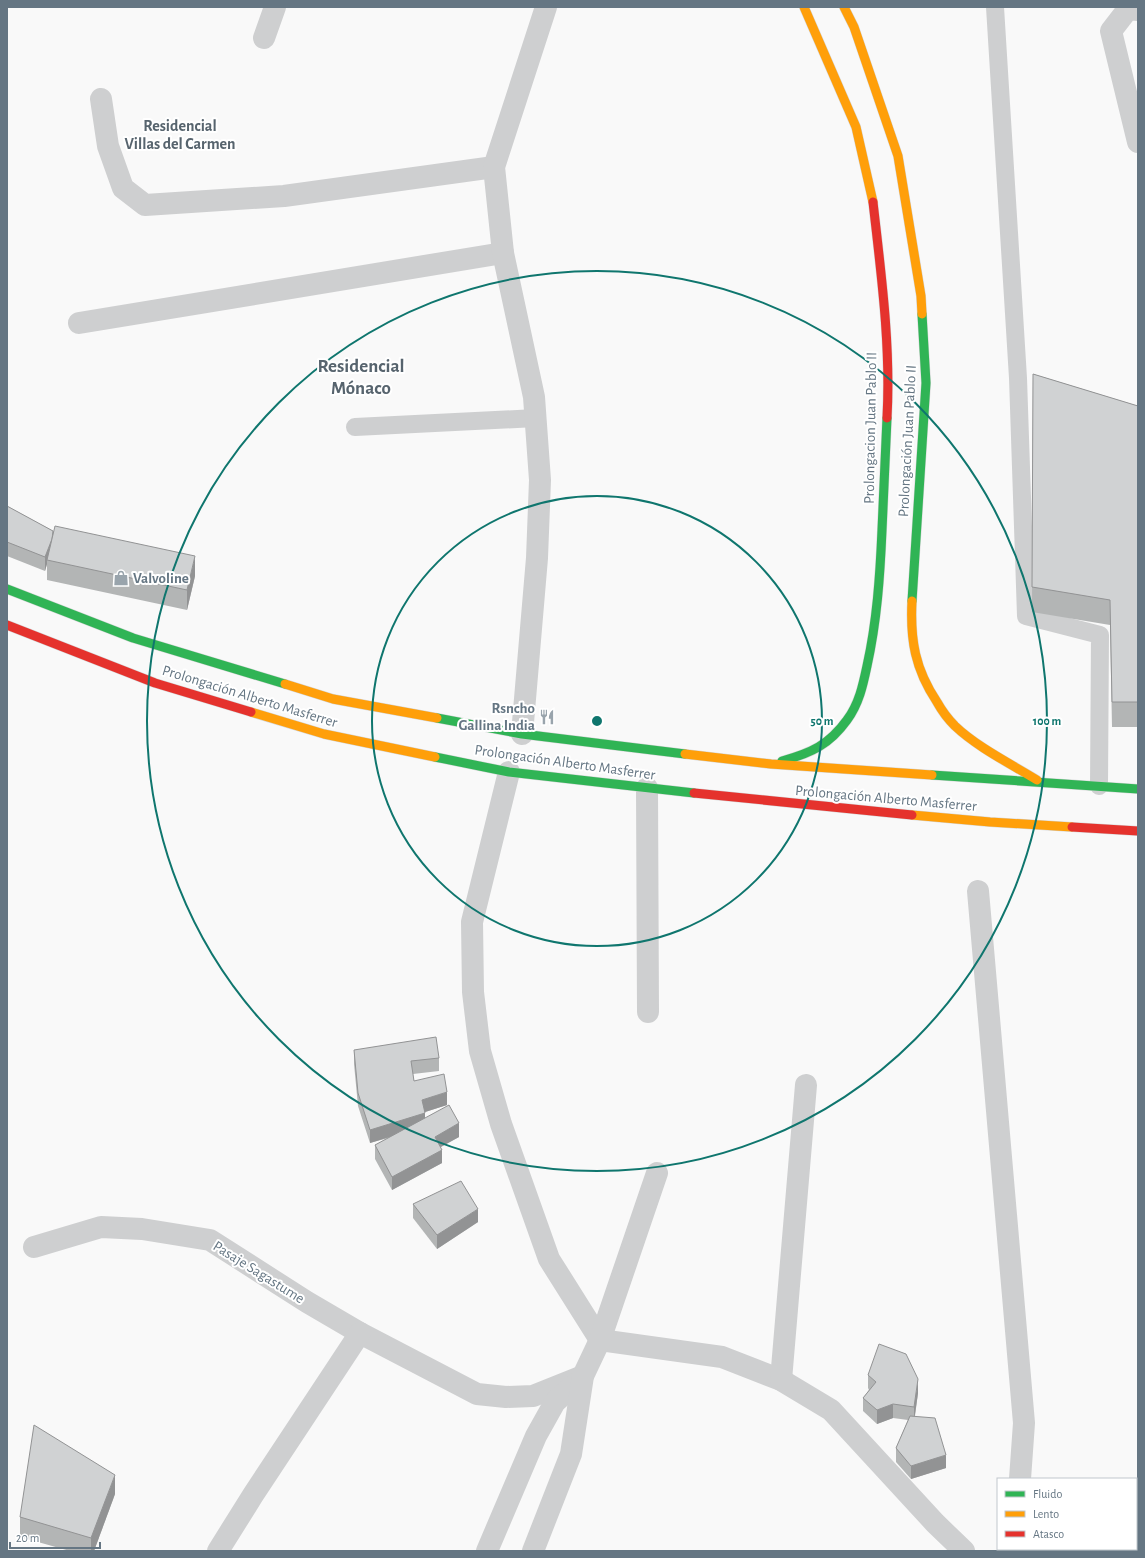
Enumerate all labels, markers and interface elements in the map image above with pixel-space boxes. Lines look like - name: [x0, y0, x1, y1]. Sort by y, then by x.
- district label: Residencial Villas del Carmen: [124, 118, 236, 152]
- street label: Prolongacion Juan Pablo II: [862, 352, 879, 504]
- district label: Residencial Mónaco: [317, 357, 405, 398]
- street label: Prolongación Juan Pablo II: [896, 365, 919, 517]
- shop icon: Valvoline: [112, 569, 130, 587]
- place label: Valvoline: [133, 571, 189, 586]
- street label: Prolongación Alberto Masferrer: [160, 663, 339, 730]
- place label: Rsncho Gallina India: [458, 701, 535, 733]
- restaurant icon: Rsncho Gallina India: [538, 708, 556, 726]
- centre of rings: [590, 714, 604, 728]
- text: 50 m: [811, 715, 834, 727]
- text: 100 m: [1033, 715, 1061, 727]
- street label: Prolongación Alberto Masferrer: [474, 742, 656, 783]
- street label: Prolongación Alberto Masferrer: [794, 783, 978, 814]
- street label: Pasaje Sagastume: [210, 1238, 307, 1307]
- legend: [997, 1478, 1137, 1550]
- text: Fluido: [1033, 1488, 1062, 1500]
- text: Lento: [1033, 1508, 1059, 1520]
- scale bar: [10, 1524, 100, 1550]
- text: Atasco: [1033, 1528, 1064, 1540]
- text: 20 m: [16, 1532, 39, 1544]

